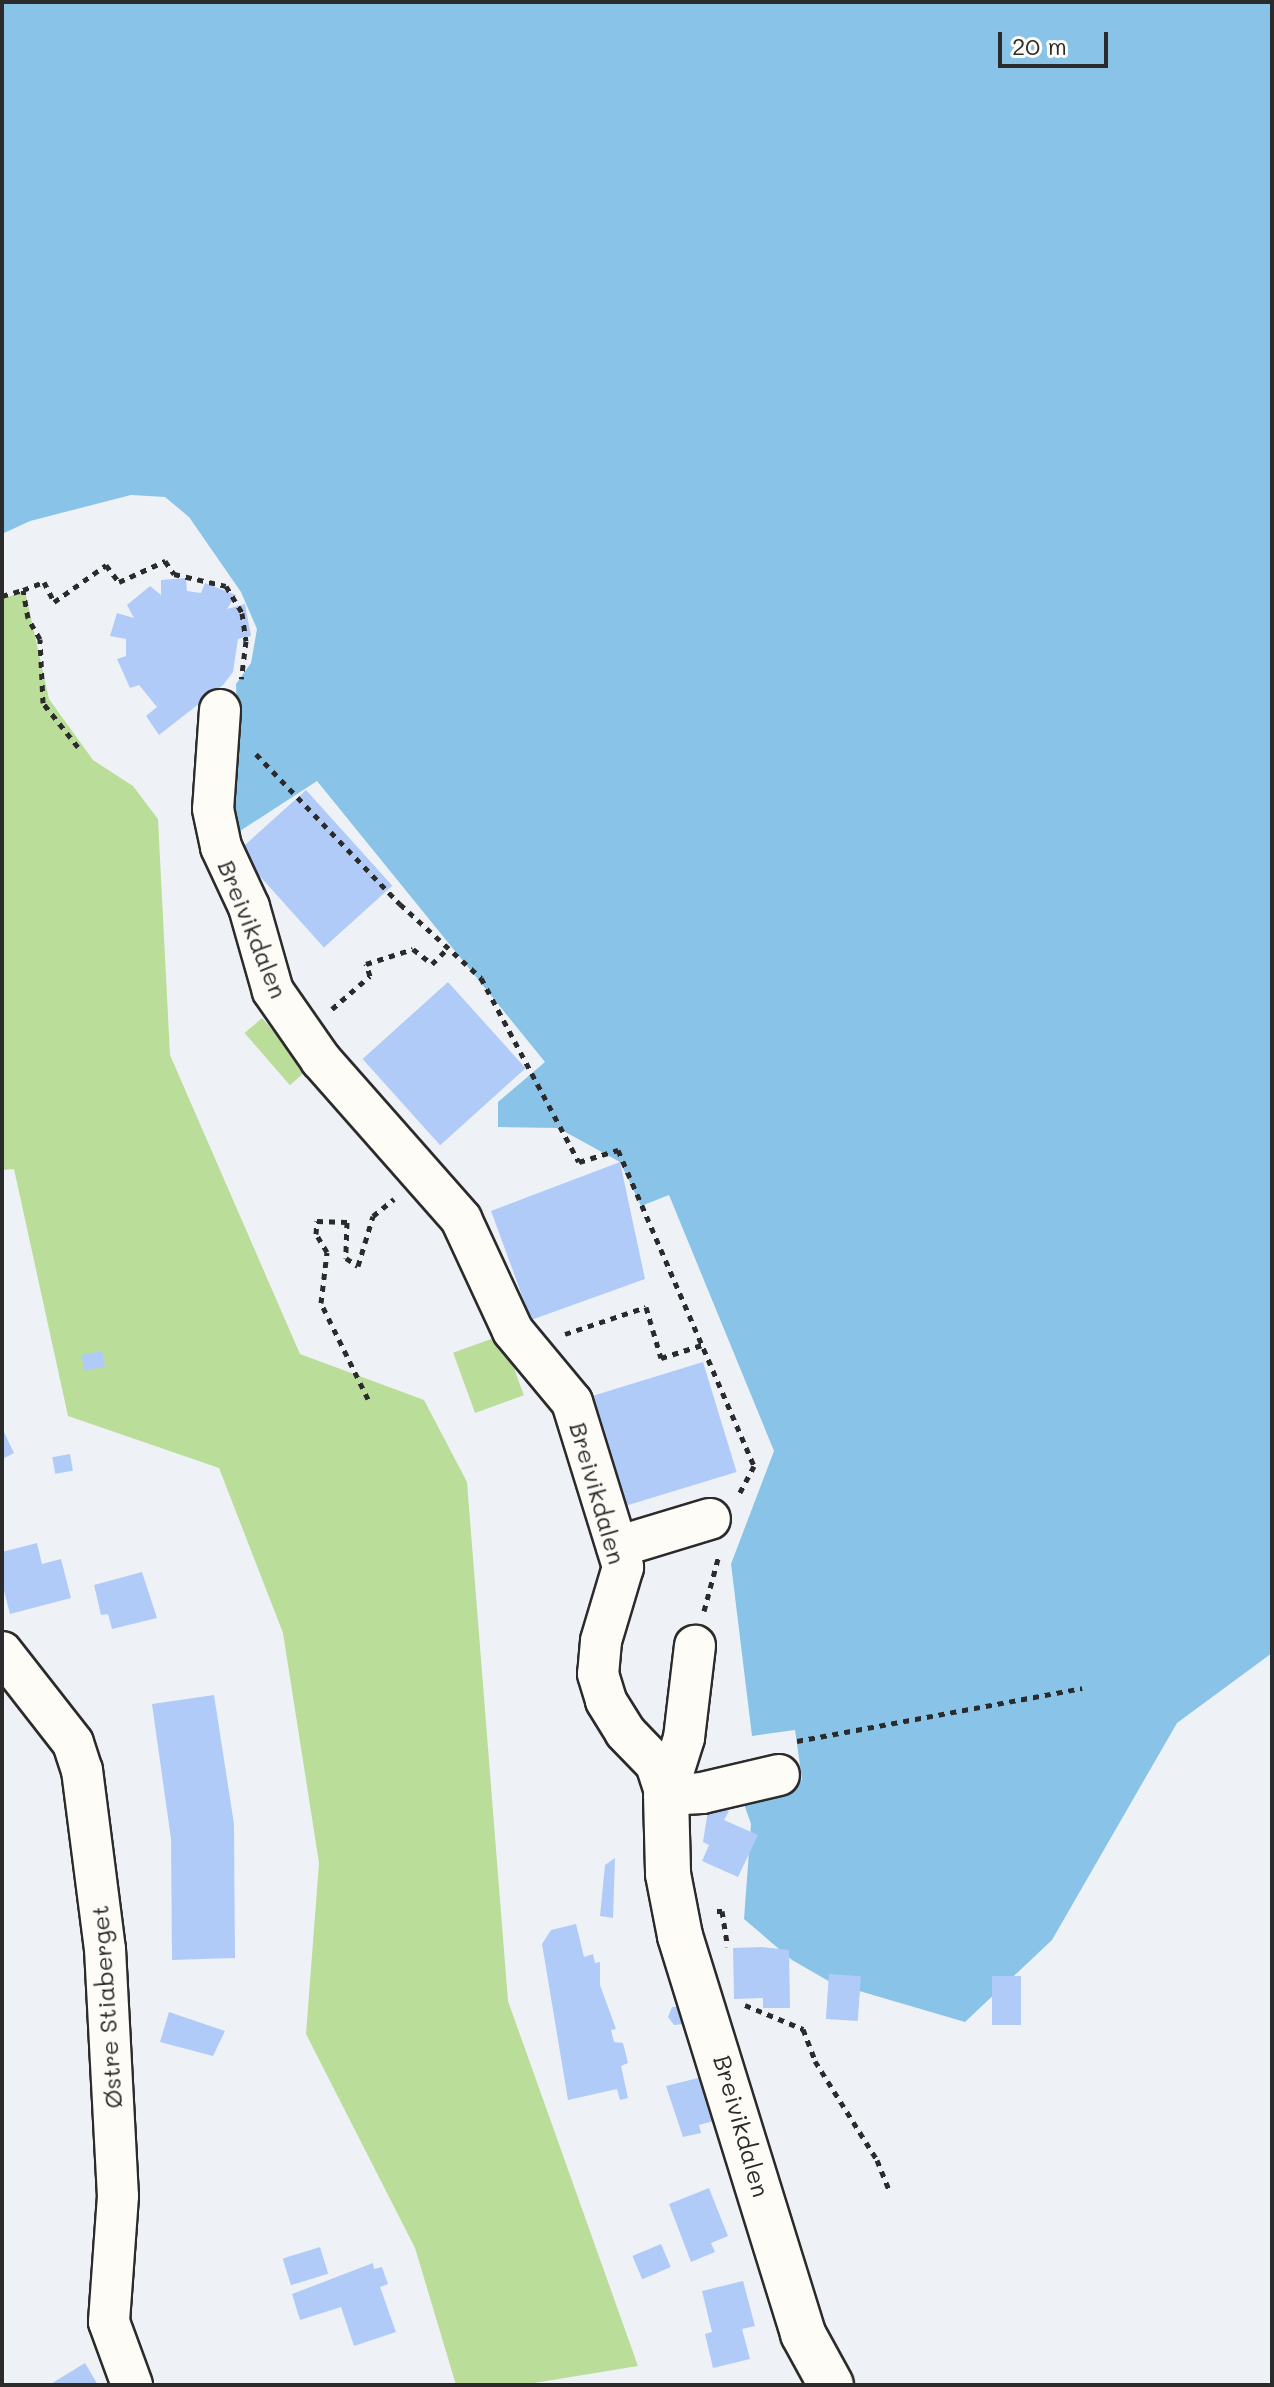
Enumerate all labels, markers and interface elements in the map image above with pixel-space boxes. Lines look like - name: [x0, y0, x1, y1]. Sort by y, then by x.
- scale bar: [1002, 16, 1112, 66]
- text: 20 m: [1012, 30, 1067, 61]
- street label: Breivikdalen: [212, 856, 294, 1002]
- street label: Breivikdalen: [564, 1419, 632, 1567]
- street label: Østre Stiaberget: [85, 1904, 127, 2110]
- street label: Breivikdalen: [708, 2052, 776, 2200]

